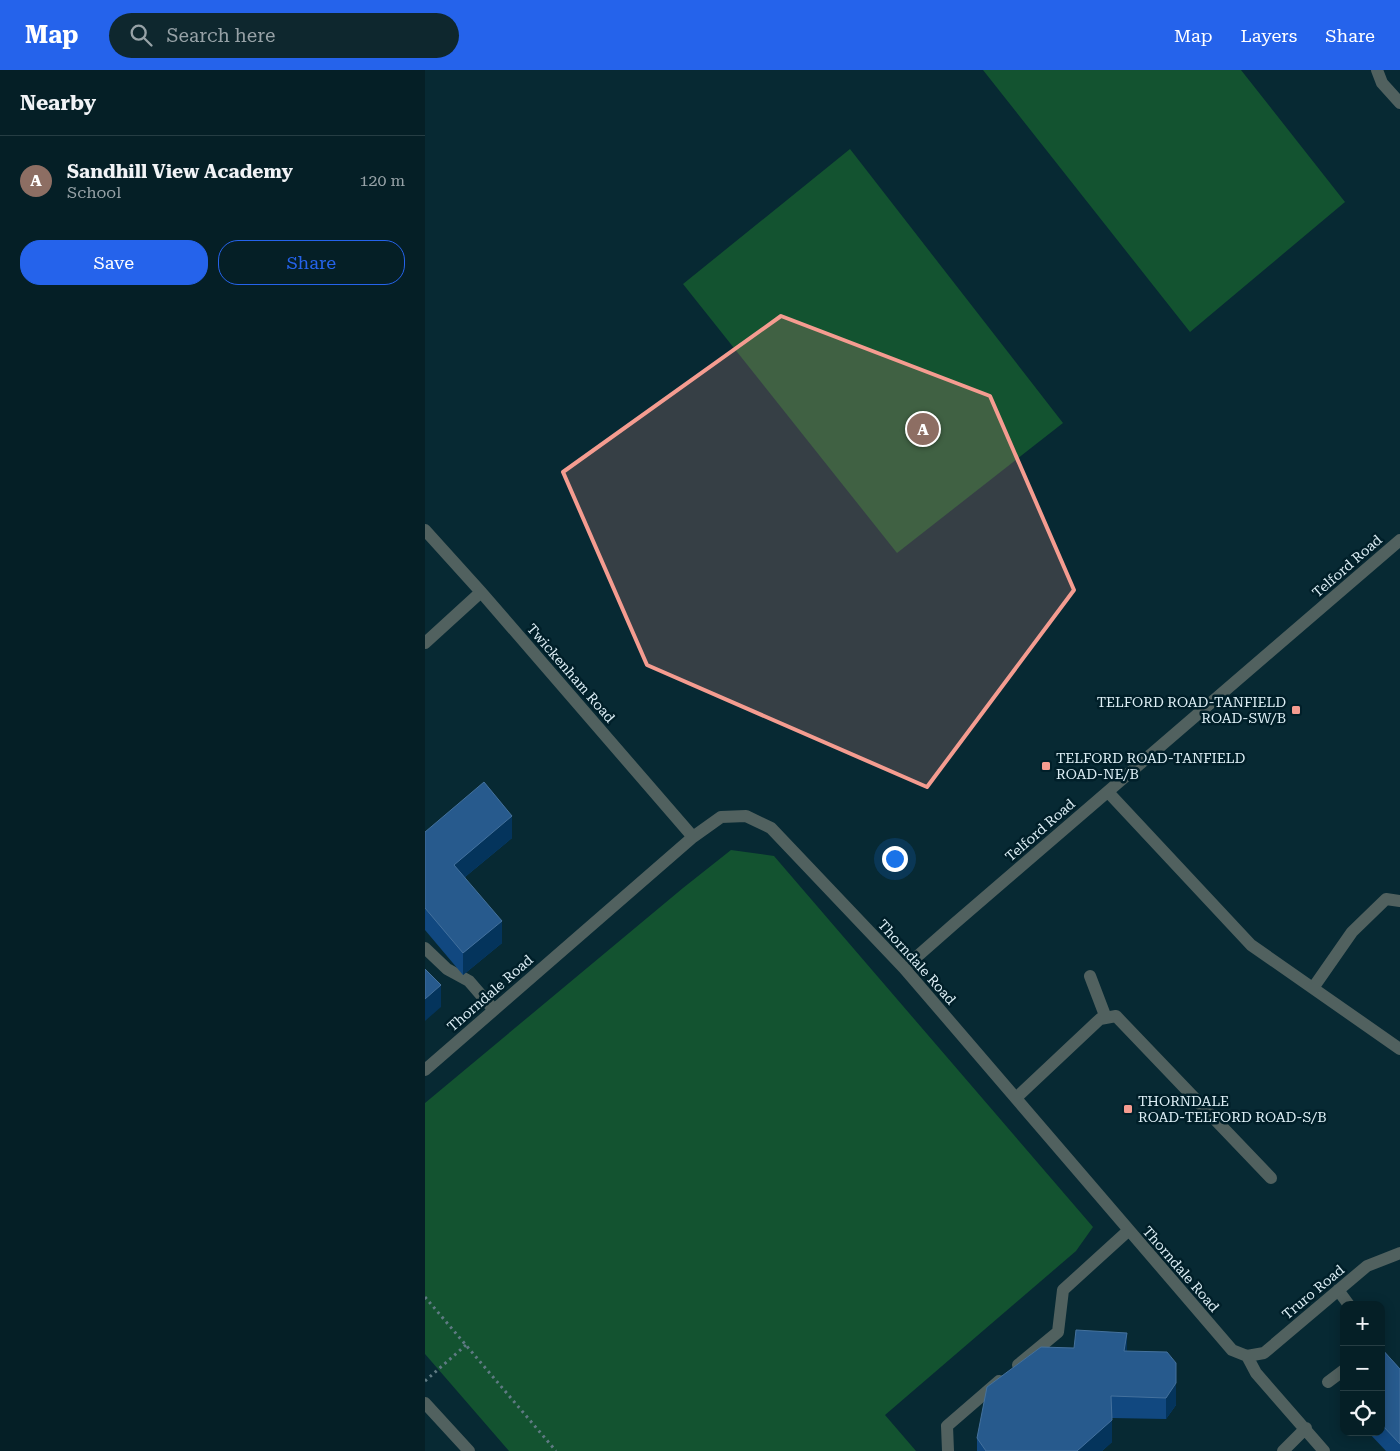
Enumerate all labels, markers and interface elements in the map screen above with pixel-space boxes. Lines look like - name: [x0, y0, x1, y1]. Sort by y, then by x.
- search box: [109, 13, 459, 58]
- text: Map: [25, 21, 79, 49]
- icon: search: [127, 21, 155, 49]
- text: Search here: [167, 24, 275, 47]
- text: Map: [1174, 25, 1213, 46]
- text: Layers: [1241, 25, 1297, 46]
- text: Share: [1325, 25, 1375, 46]
- text: Nearby: [20, 91, 96, 115]
- text: Sandhill View Academy: [67, 160, 293, 183]
- text: A: [30, 171, 42, 190]
- text: 120 m: [359, 171, 405, 190]
- text: School: [67, 183, 121, 202]
- button: Save: [20, 240, 208, 285]
- button: Share: [218, 240, 405, 285]
- pin: A: [907, 410, 939, 448]
- street label: Telford Road: [1309, 531, 1385, 601]
- street label: Twickenham Road: [524, 620, 618, 726]
- place label: TELFORD ROAD-TANFIELD ROAD-SW/B: [1097, 694, 1286, 726]
- marker: TELFORD ROAD-TANFIELD ROAD-SW/B: [1290, 704, 1302, 716]
- place label: TELFORD ROAD-TANFIELD ROAD-NE/B: [1056, 750, 1245, 782]
- marker: TELFORD ROAD-TANFIELD ROAD-NE/B: [1040, 760, 1052, 772]
- street label: Telford Road: [1002, 795, 1078, 865]
- your location: [882, 846, 908, 872]
- street label: Thorndale Road: [875, 916, 959, 1008]
- street label: Thorndale Road: [444, 951, 536, 1035]
- place label: THORNDALE ROAD-TELFORD ROAD-S/B: [1138, 1093, 1327, 1125]
- marker: THORNDALE ROAD-TELFORD ROAD-S/B: [1122, 1103, 1134, 1115]
- street label: Thorndale Road: [1139, 1223, 1223, 1315]
- street label: Truro Road: [1279, 1261, 1347, 1323]
- map controls: [1340, 1301, 1385, 1436]
- button: +: [1340, 1301, 1385, 1346]
- button: −: [1340, 1346, 1385, 1391]
- button: locate: [1340, 1391, 1385, 1436]

